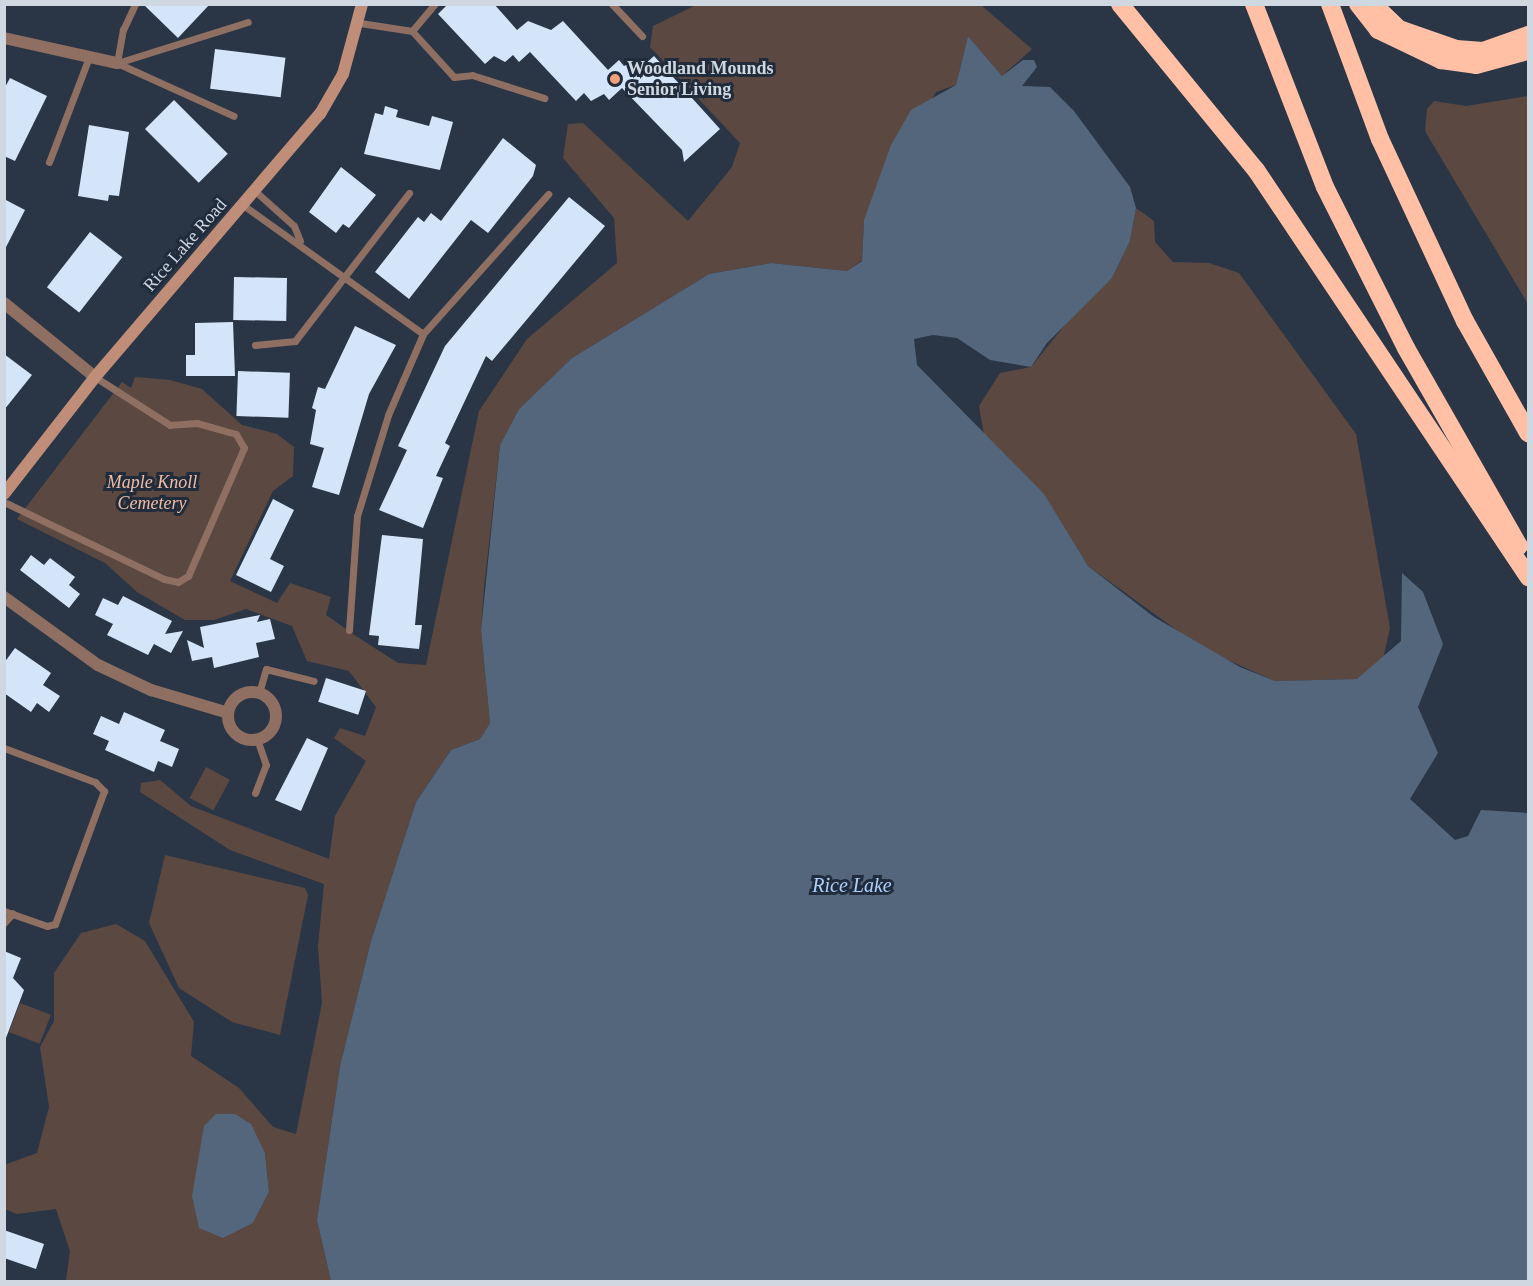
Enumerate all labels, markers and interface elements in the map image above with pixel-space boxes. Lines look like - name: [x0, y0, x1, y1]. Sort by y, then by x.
- place label: Woodland Mounds Senior Living: [627, 58, 774, 100]
- marker: Woodland Mounds Senior Living: [608, 72, 622, 86]
- street label: Rice Lake Road: [139, 194, 231, 296]
- park label: Maple Knoll Cemetery: [107, 472, 197, 514]
- water label: Rice Lake: [812, 873, 892, 897]

